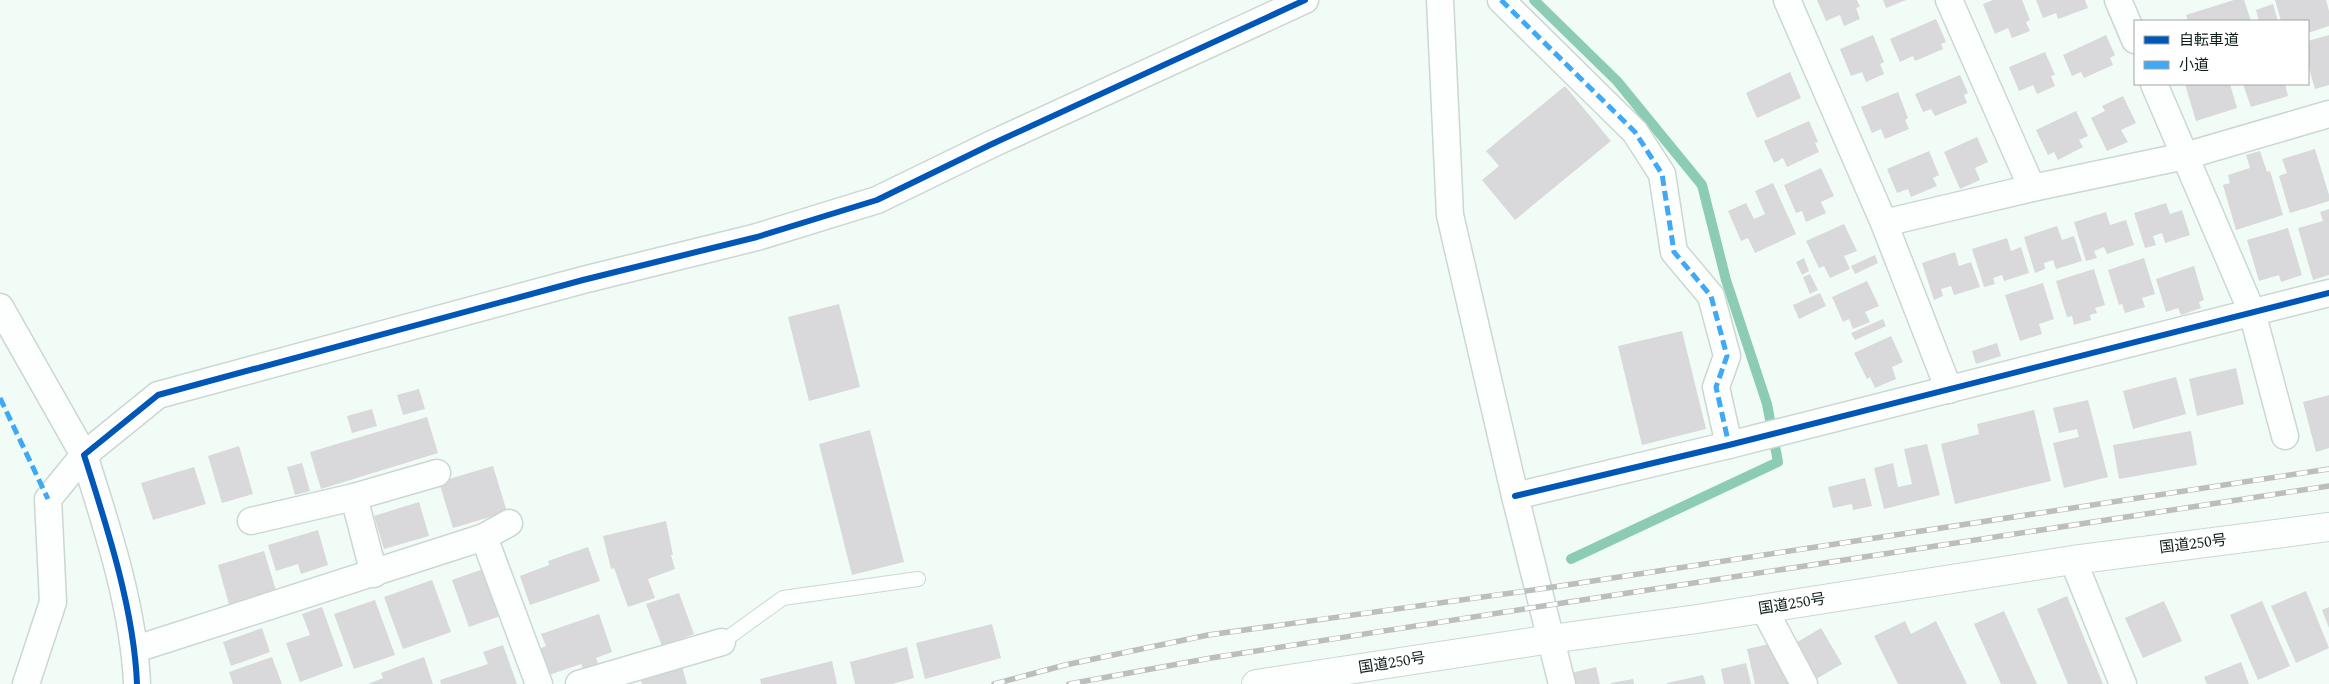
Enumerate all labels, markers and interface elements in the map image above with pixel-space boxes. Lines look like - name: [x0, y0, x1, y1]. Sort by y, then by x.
- legend: [2134, 20, 2309, 85]
- text: 自転車道: [2179, 29, 2239, 52]
- text: 小道: [2179, 54, 2209, 77]
- street label: 国道250号: [2158, 528, 2228, 560]
- street label: 国道250号: [1757, 587, 1827, 621]
- street label: 国道250号: [1357, 646, 1427, 680]

